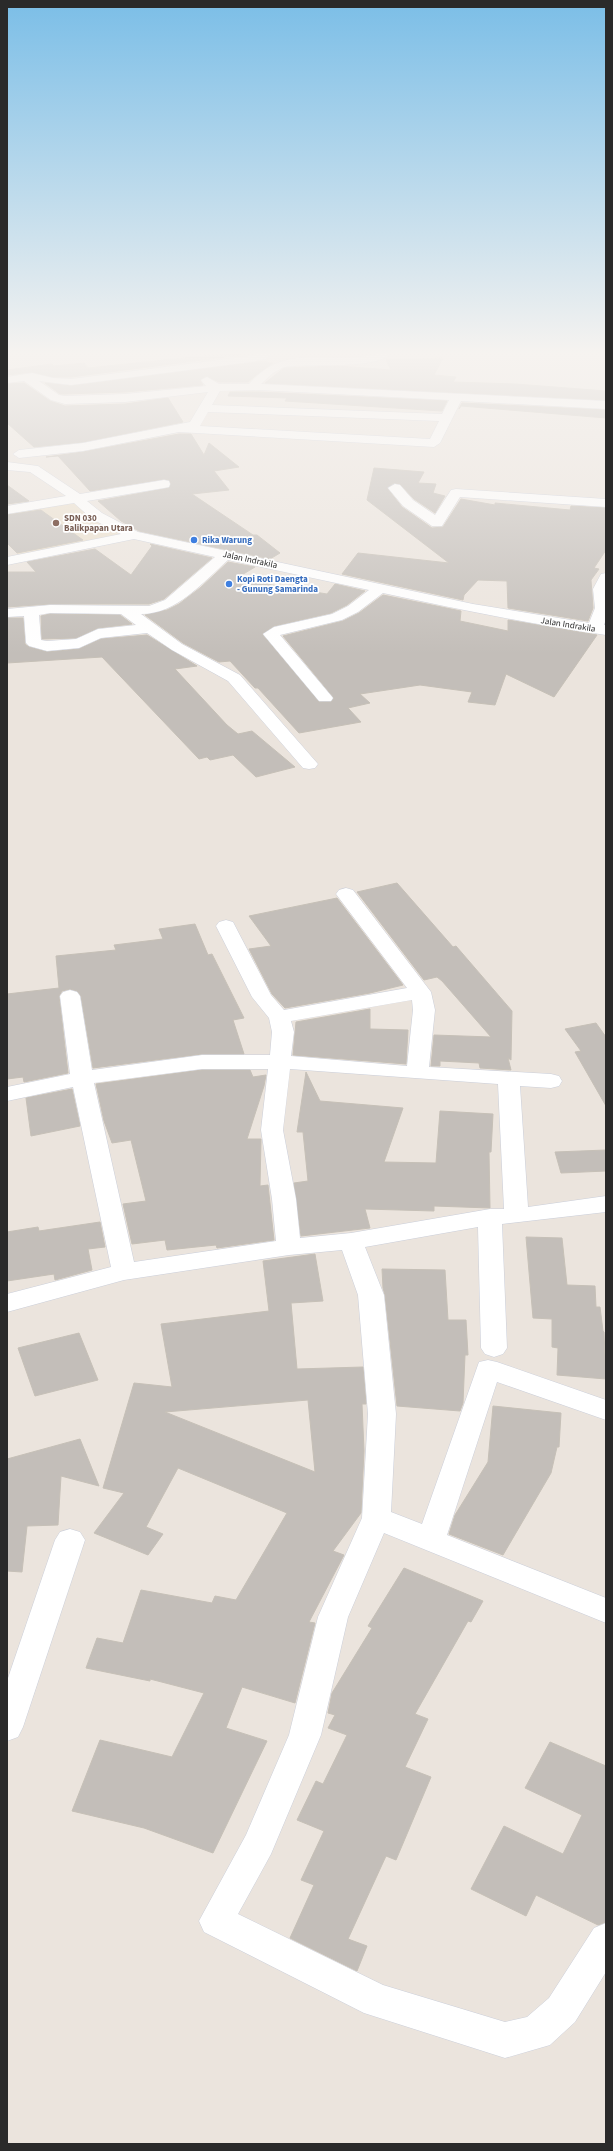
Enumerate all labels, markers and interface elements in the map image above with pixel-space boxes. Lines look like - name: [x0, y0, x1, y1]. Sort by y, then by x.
- place label: SDN 030 Balikpapan Utara: [64, 512, 133, 535]
- marker: SDN 030 Balikpapan Utara: [51, 518, 61, 528]
- place label: Rika Warung: [202, 534, 252, 547]
- marker: Rika Warung: [189, 535, 199, 545]
- street label: Jalan Indrakila: [221, 548, 279, 572]
- place label: Kopi Roti Daengta - Gunung Samarinda: [237, 573, 318, 596]
- marker: Kopi Roti Daengta - Gunung Samarinda: [224, 579, 234, 589]
- street label: Jalan Indrakila: [540, 614, 596, 636]

